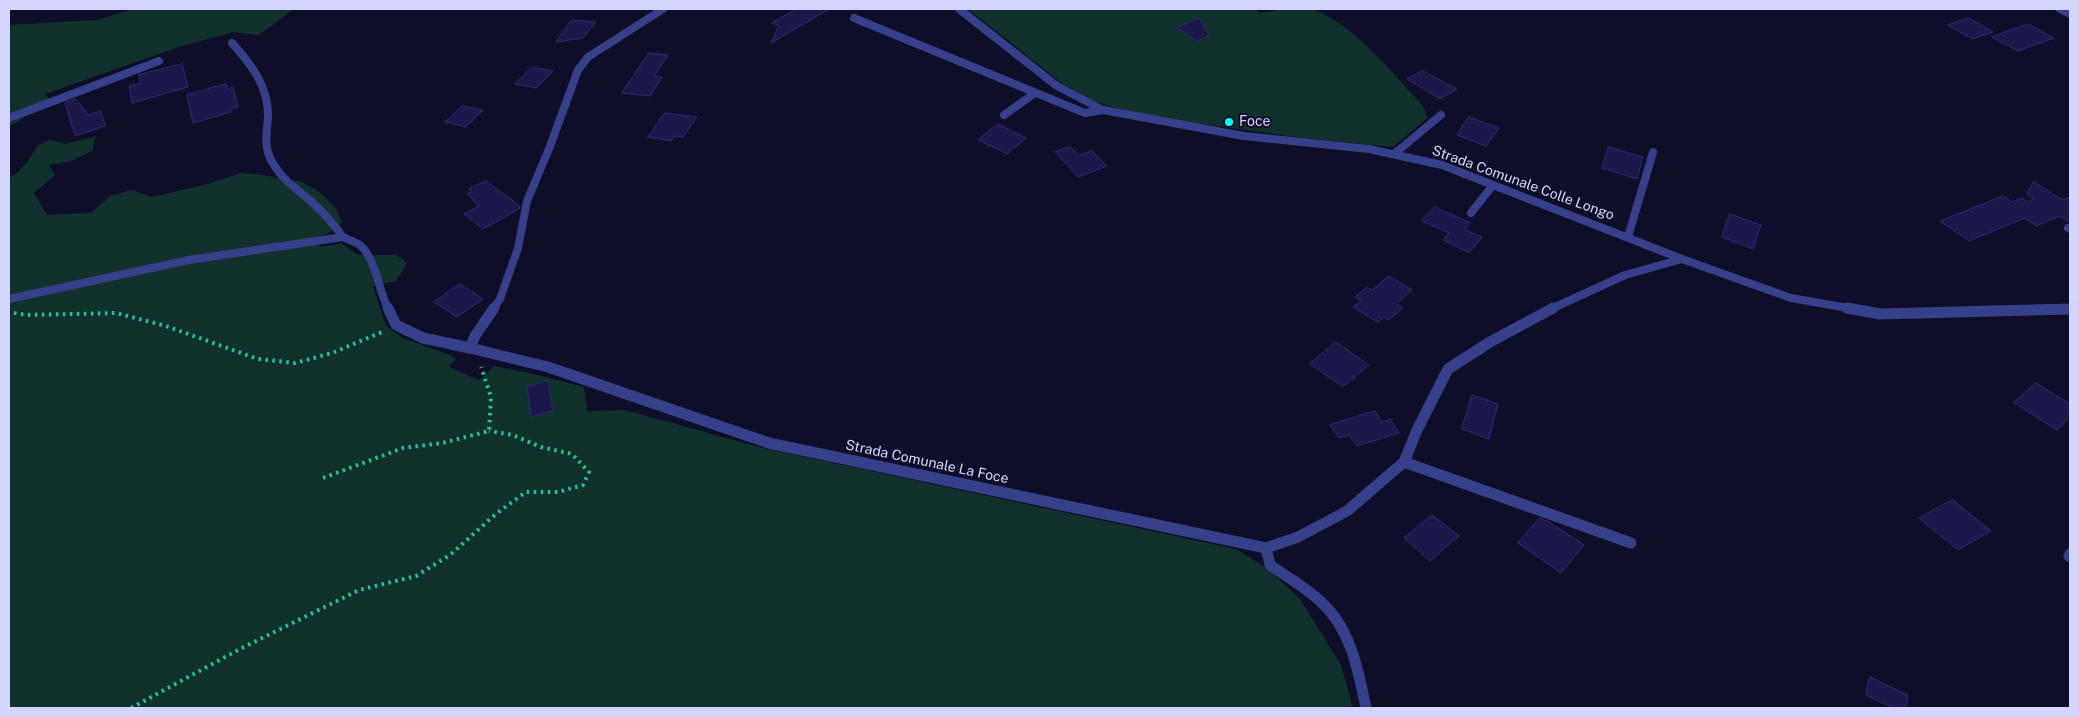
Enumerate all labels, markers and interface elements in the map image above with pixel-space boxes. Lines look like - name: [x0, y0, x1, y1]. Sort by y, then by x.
- place label: Foce: [1239, 114, 1271, 130]
- marker: Foce: [1223, 116, 1235, 128]
- street label: Strada Comunale Colle Longo: [1430, 142, 1616, 224]
- street label: Strada Comunale La Foce: [844, 436, 1010, 488]

